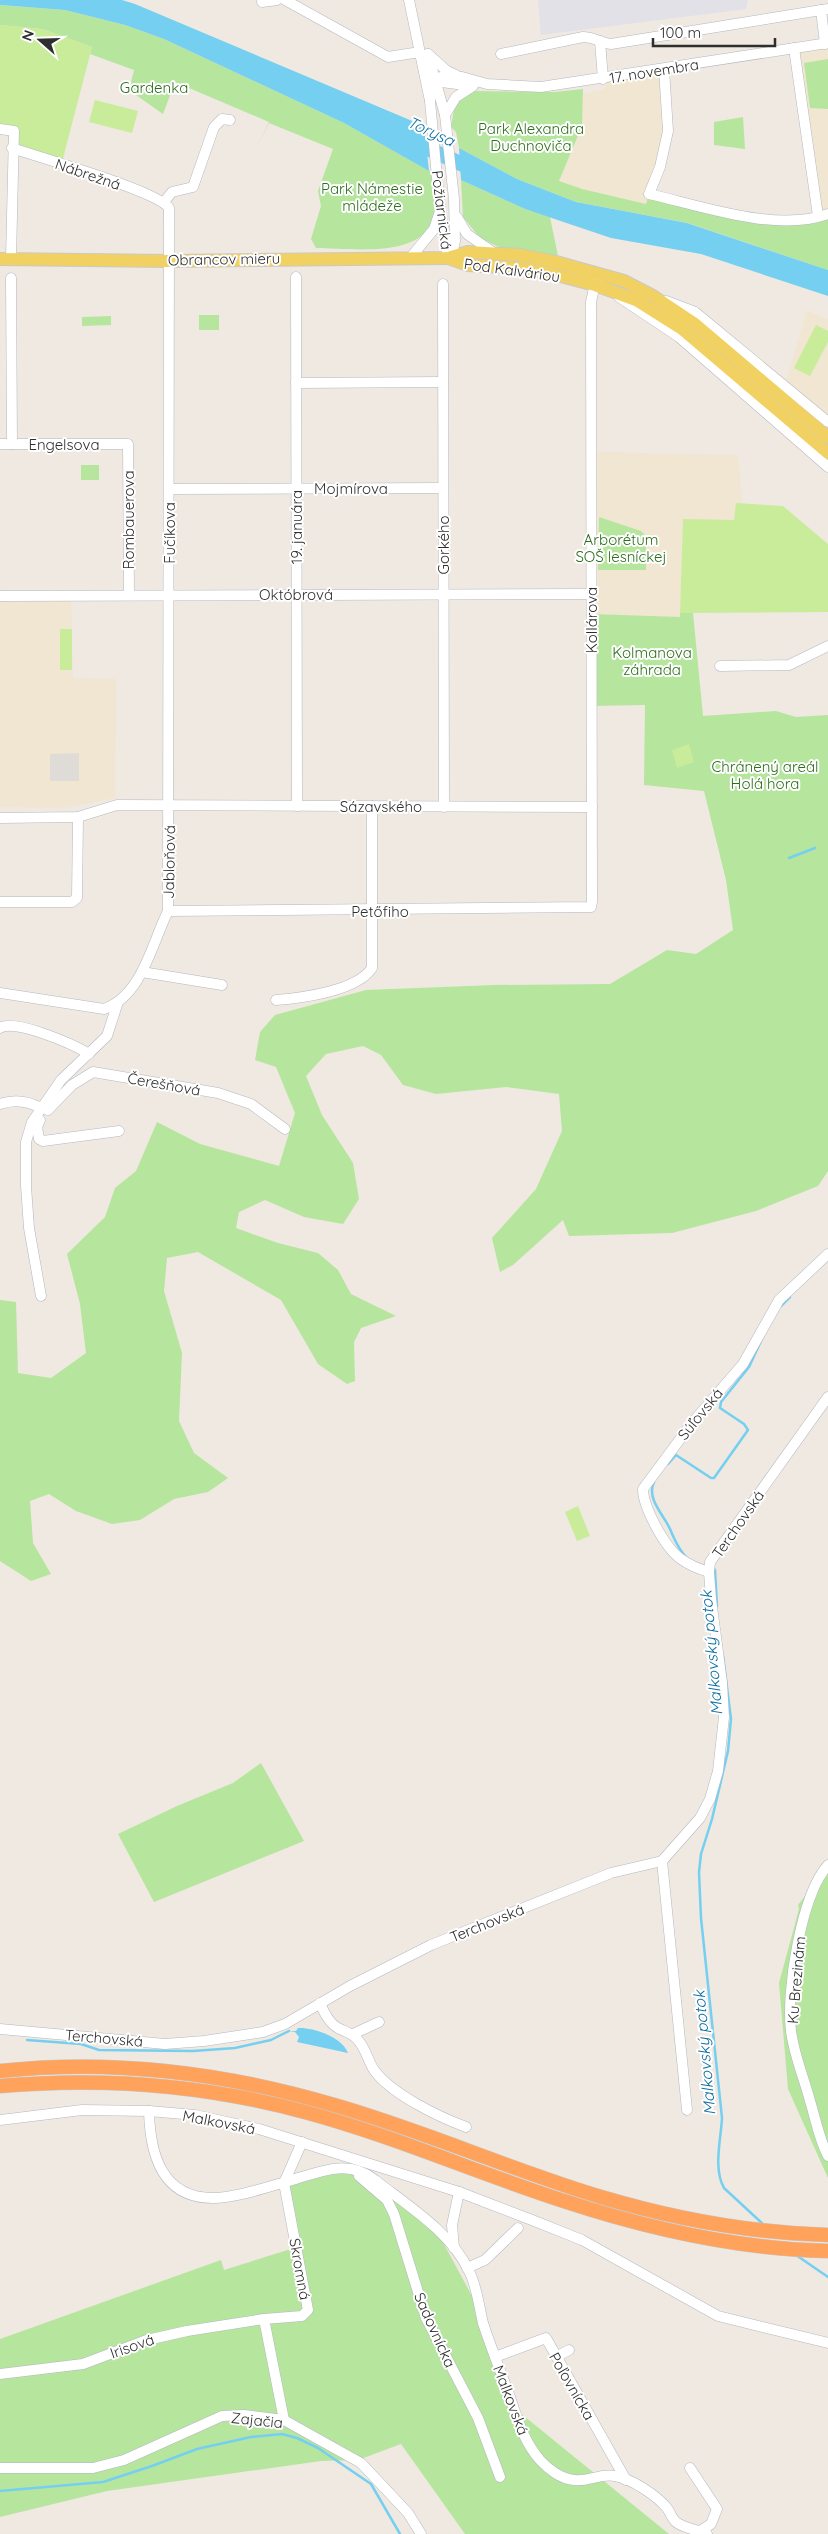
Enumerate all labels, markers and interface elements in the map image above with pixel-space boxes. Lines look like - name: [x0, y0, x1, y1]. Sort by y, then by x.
- north arrow: [15, 15, 65, 65]
- scale bar: [653, 15, 776, 47]
- text: 100 m: [660, 23, 701, 42]
- text: N: [18, 28, 38, 43]
- street label: 17. novembra: [608, 55, 700, 87]
- park label: Gardenka: [120, 78, 188, 97]
- water label: Torysa: [404, 111, 459, 151]
- park label: Park Alexandra Duchnoviča: [478, 119, 584, 155]
- street label: Nábrežná: [53, 154, 123, 194]
- street label: Požiarnická: [428, 169, 456, 251]
- park label: Park Námestie mládeže: [321, 179, 423, 215]
- street label: Obrancov mieru: [168, 249, 280, 269]
- street label: Pod Kalváriou: [463, 254, 561, 286]
- street label: Engelsova: [28, 435, 100, 454]
- street label: Rombauerova: [119, 470, 138, 570]
- street label: Mojmírova: [314, 479, 388, 498]
- street label: 19. januára: [287, 490, 306, 564]
- street label: Fučíkova: [160, 502, 179, 564]
- street label: Gorkého: [434, 515, 453, 575]
- park label: Arborétum SOŠ lesníckej: [575, 530, 667, 566]
- street label: Októbrová: [259, 585, 333, 604]
- street label: Kollárova: [582, 587, 601, 653]
- park label: Kolmanova záhrada: [612, 643, 692, 679]
- park label: Chránený areál Holá hora: [712, 757, 818, 793]
- street label: Sázavského: [340, 797, 422, 816]
- street label: Jabloňová: [159, 825, 179, 899]
- street label: Petőfiho: [351, 902, 409, 921]
- street label: Čerešňová: [126, 1068, 202, 1100]
- street label: Súľovská: [673, 1384, 727, 1444]
- street label: Terchovská: [708, 1486, 768, 1562]
- water label: Malkovský potok: [695, 1588, 726, 1716]
- street label: Terchovská: [447, 1900, 527, 1946]
- street label: Ku Brezinám: [783, 1935, 809, 2025]
- water label: Malkovský potok: [688, 1988, 719, 2116]
- street label: Terchovská: [64, 2025, 144, 2051]
- street label: Malkovská: [181, 2106, 257, 2138]
- street label: Skromná: [285, 2237, 315, 2301]
- street label: Sadovnícka: [410, 2289, 460, 2371]
- street label: Irisová: [107, 2330, 157, 2362]
- street label: Poľovnícka: [545, 2349, 599, 2423]
- street label: Malkovská: [489, 2362, 533, 2438]
- street label: Zajačia: [230, 2408, 284, 2432]

